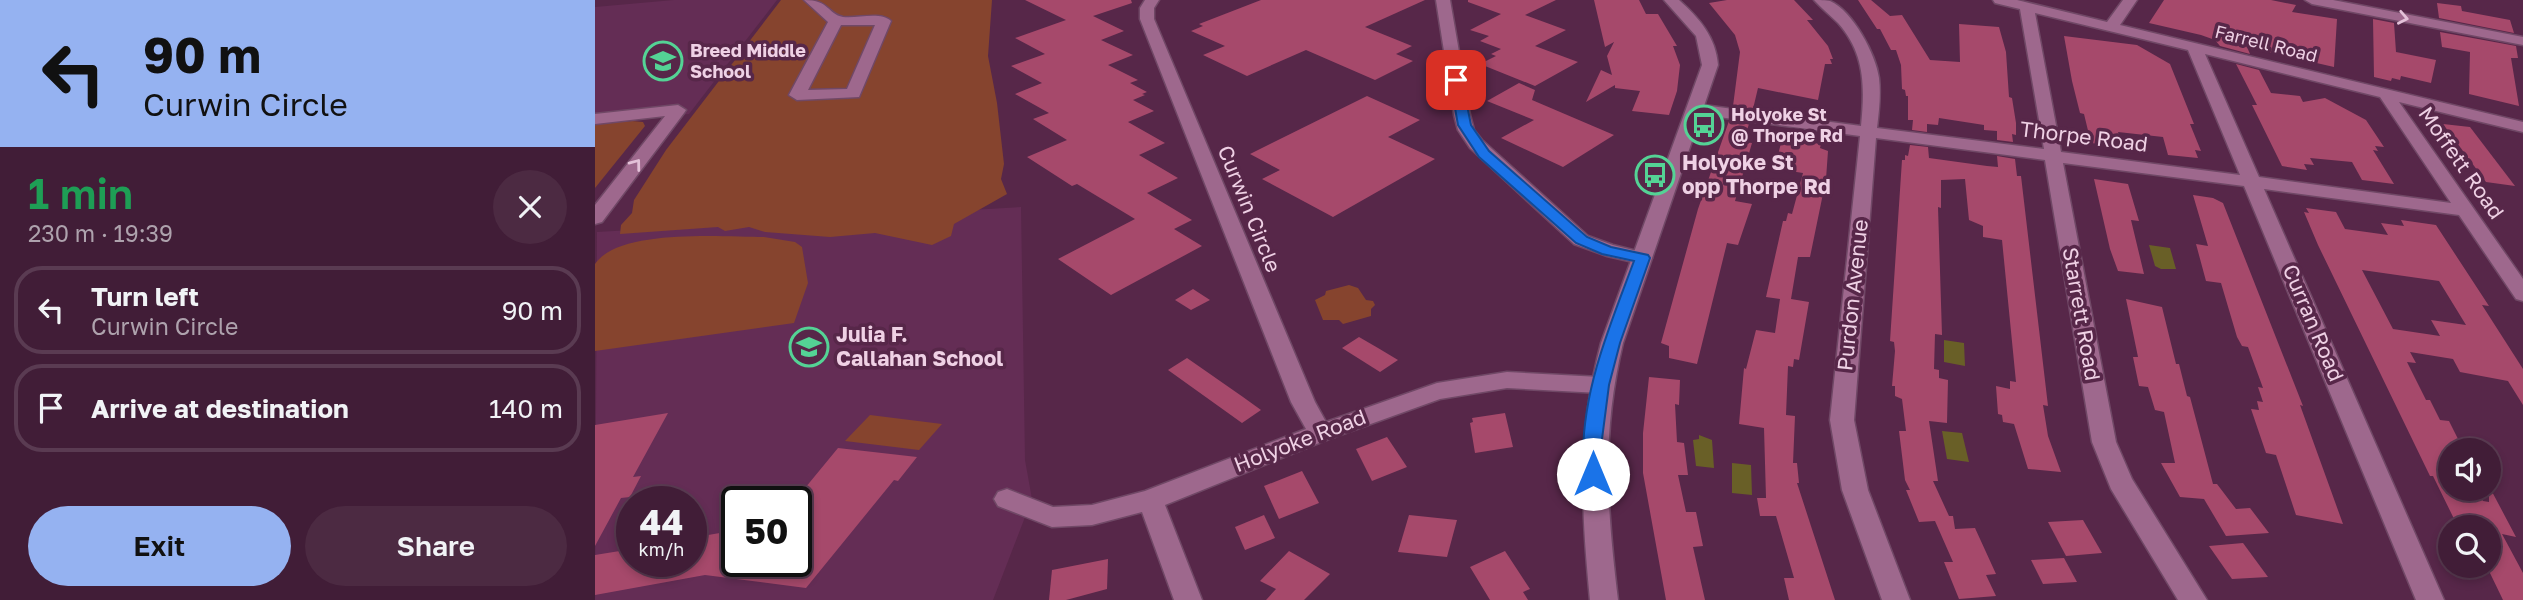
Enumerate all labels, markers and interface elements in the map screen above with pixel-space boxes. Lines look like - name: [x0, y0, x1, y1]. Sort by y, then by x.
- one-way arrow: [2397, 9, 2409, 24]
- street label: Farrell Road: [2213, 20, 2320, 66]
- text: 90 m: [143, 25, 261, 84]
- icon: left: [28, 28, 119, 119]
- place label: Breed Middle School: [690, 39, 806, 82]
- school or university icon: Breed Middle School: [642, 40, 684, 82]
- pin: [1426, 50, 1486, 110]
- icon: arrive: [1437, 61, 1475, 99]
- text: Curwin Circle: [143, 85, 348, 123]
- street label: Moffett Road: [2414, 101, 2510, 224]
- place label: Holyoke St @ Thorpe Rd: [1731, 103, 1843, 146]
- bus stop icon: Holyoke St @ Thorpe Rd: [1683, 104, 1725, 146]
- street label: Thorpe Road: [2019, 115, 2149, 157]
- street label: Curwin Circle: [1213, 141, 1287, 276]
- place label: Holyoke St opp Thorpe Rd: [1682, 149, 1831, 199]
- bus stop icon: Holyoke St opp Thorpe Rd: [1634, 154, 1676, 196]
- one-way arrow: [628, 159, 641, 172]
- text: 1 min: [28, 168, 133, 218]
- button: close: [493, 170, 567, 244]
- street label: Purdon Avenue: [1831, 218, 1873, 372]
- text: 230 m · 19:39: [28, 219, 173, 247]
- street label: Starrett Road: [2057, 245, 2107, 383]
- street label: Curran Road: [2278, 260, 2350, 385]
- text: Turn left: [91, 281, 199, 312]
- icon: left: [32, 291, 70, 329]
- text: 90 m: [502, 295, 563, 326]
- text: Curwin Circle: [91, 312, 238, 340]
- place label: Julia F. Callahan School: [836, 321, 1003, 371]
- school or university icon: Julia F. Callahan School: [788, 326, 830, 368]
- icon: arrive: [32, 389, 70, 427]
- text: Arrive at destination: [91, 393, 349, 424]
- text: 140 m: [489, 393, 563, 424]
- street label: Holyoke Road: [1230, 403, 1369, 477]
- position arrow: [1556, 437, 1630, 511]
- map controls: [2438, 438, 2501, 578]
- button: sound: [2438, 438, 2501, 501]
- speed limit sign: 50: [721, 486, 812, 577]
- text: 44: [640, 501, 683, 543]
- button: Exit: [28, 506, 291, 586]
- button: Share: [305, 506, 567, 586]
- button: search: [2438, 515, 2501, 578]
- text: km/h: [639, 538, 684, 560]

